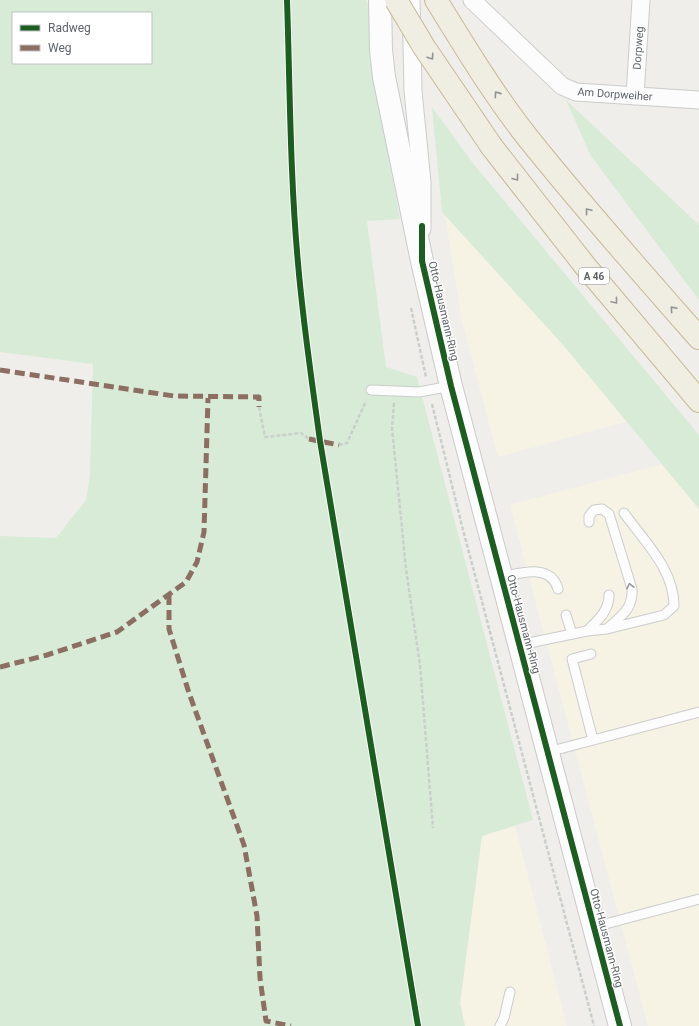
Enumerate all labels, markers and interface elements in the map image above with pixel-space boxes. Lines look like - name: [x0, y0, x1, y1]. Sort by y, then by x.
- legend: [12, 12, 152, 64]
- text: Radweg: [48, 21, 91, 35]
- street label: Dorpweg: [630, 26, 647, 70]
- text: Weg: [48, 41, 72, 55]
- one-way arrow: [426, 53, 433, 60]
- street label: Am Dorpweiher: [577, 85, 653, 104]
- one-way arrow: [495, 92, 502, 99]
- one-way arrow: [511, 173, 518, 180]
- one-way arrow: [586, 208, 593, 215]
- street label: Otto-Hausmann-Ring: [426, 260, 461, 362]
- road number: A 46: [579, 268, 609, 284]
- one-way arrow: [611, 296, 618, 304]
- one-way arrow: [671, 306, 678, 314]
- street label: Otto-Hausmann-Ring: [504, 573, 543, 675]
- one-way arrow: [627, 583, 635, 590]
- street label: Otto-Hausmann-Ring: [587, 887, 626, 989]

